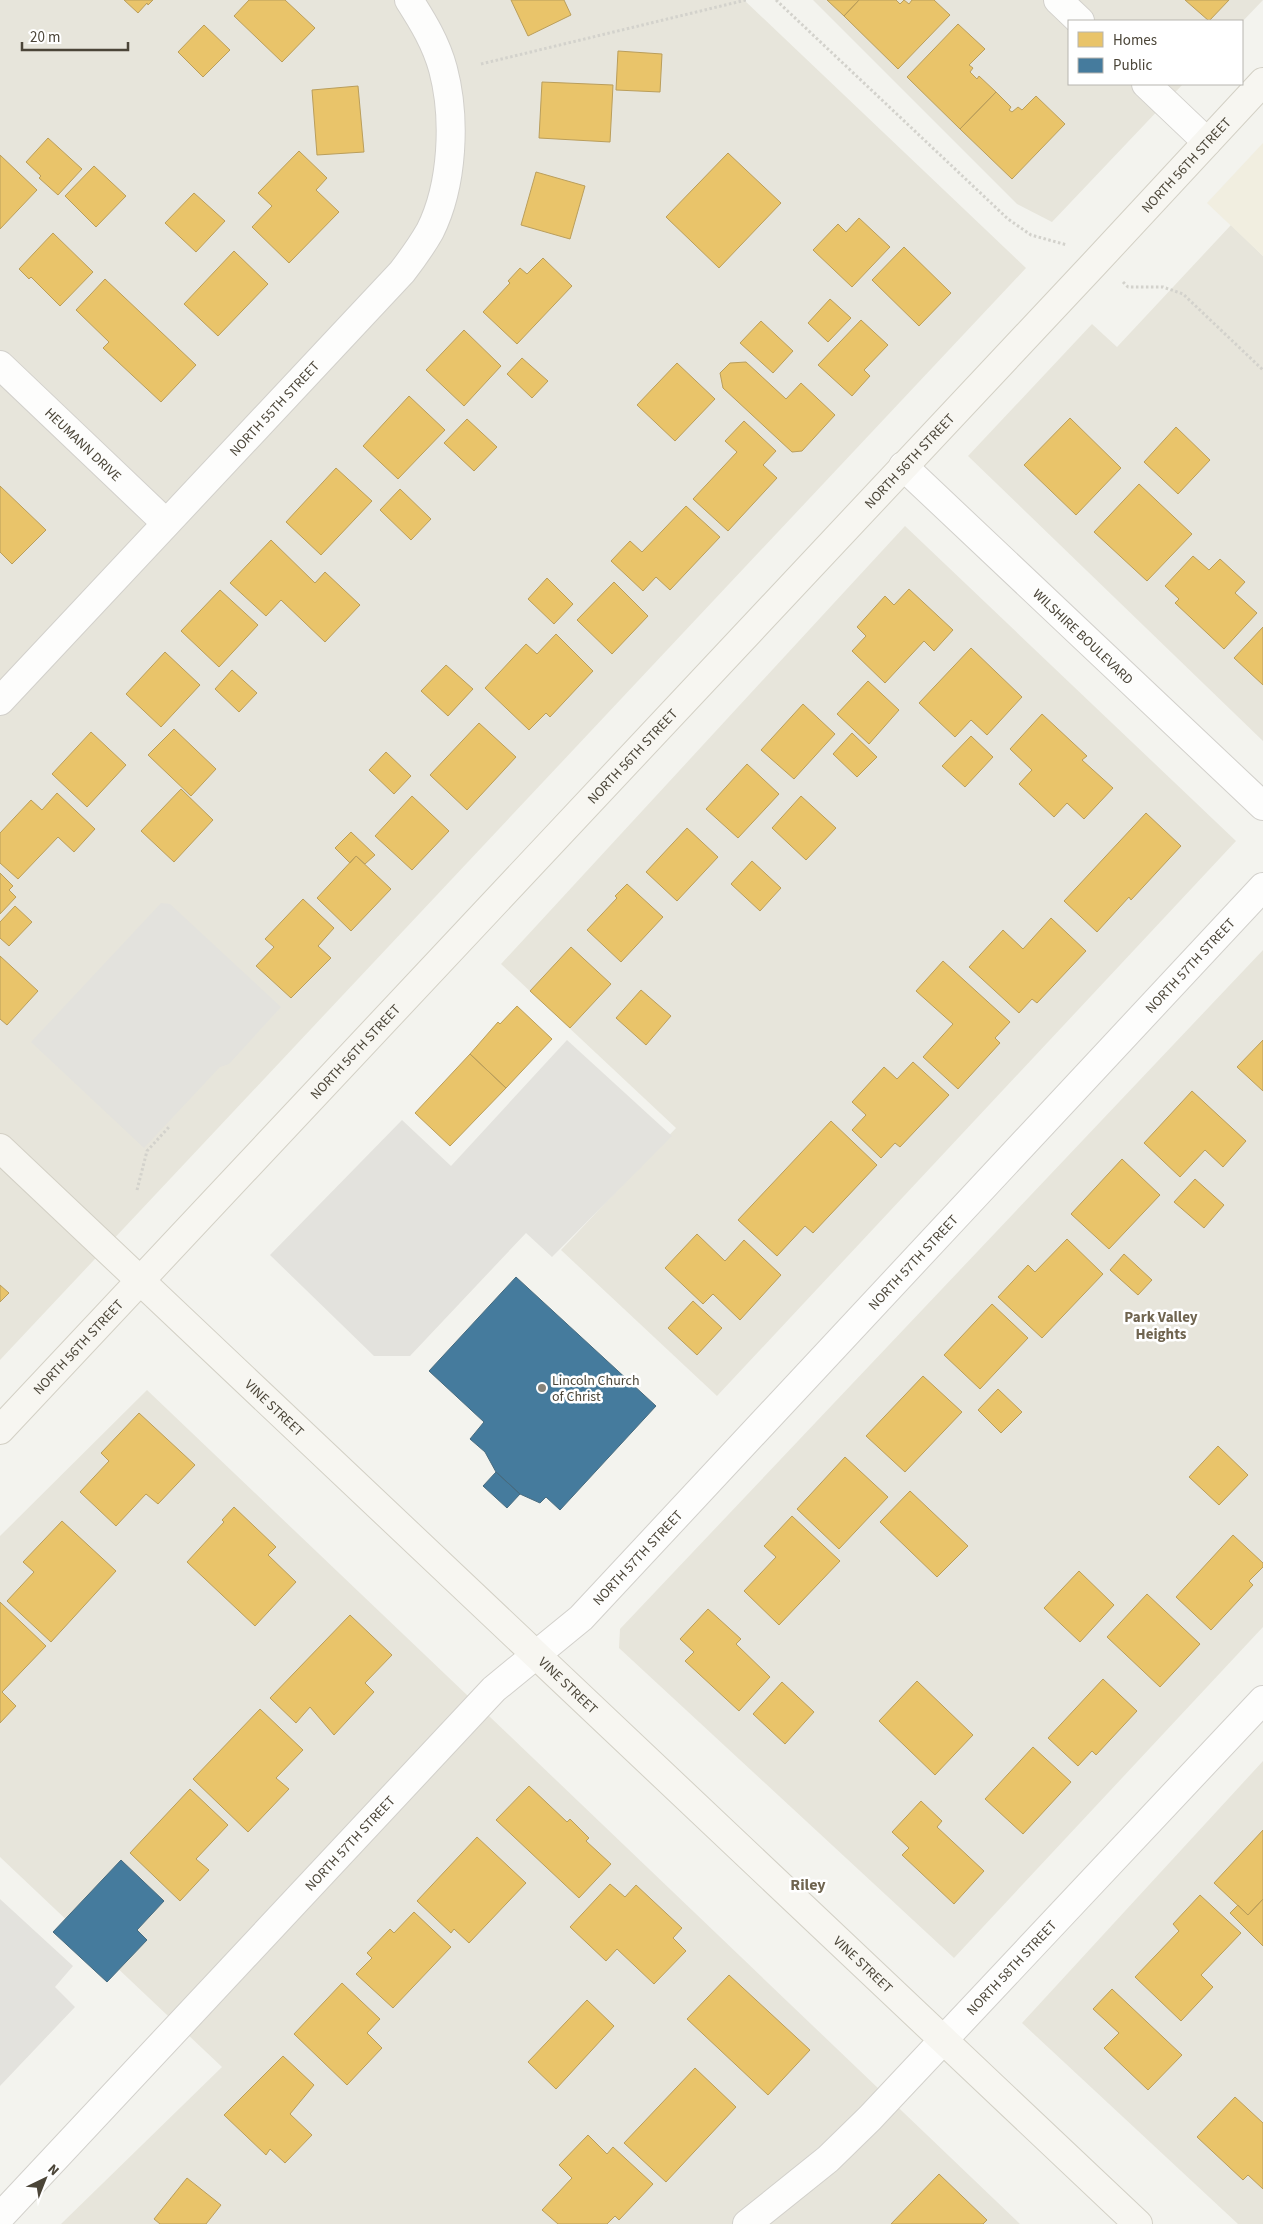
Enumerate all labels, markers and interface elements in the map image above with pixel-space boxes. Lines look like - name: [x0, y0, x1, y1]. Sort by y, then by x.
- scale bar: [22, 20, 129, 52]
- legend: [1068, 20, 1243, 85]
- text: 20 m: [30, 27, 60, 48]
- text: Homes: [1113, 30, 1157, 51]
- text: Public: [1113, 55, 1152, 76]
- street label: NORTH 56TH STREET: [1137, 113, 1237, 218]
- street label: NORTH 55TH STREET: [225, 357, 325, 461]
- street label: HEUMANN DRIVE: [40, 404, 125, 486]
- street label: NORTH 56TH STREET: [860, 409, 960, 514]
- street label: WILSHIRE BOULEVARD: [1028, 585, 1137, 689]
- street label: NORTH 56TH STREET: [583, 704, 683, 809]
- street label: NORTH 57TH STREET: [1141, 913, 1241, 1018]
- street label: NORTH 56TH STREET: [306, 1000, 406, 1104]
- street label: NORTH 57TH STREET: [864, 1210, 964, 1315]
- street label: NORTH 56TH STREET: [29, 1295, 129, 1400]
- district label: Park Valley Heights: [1124, 1307, 1198, 1345]
- place label: Lincoln Church of Christ: [552, 1371, 640, 1407]
- street label: VINE STREET: [240, 1375, 309, 1442]
- marker: Lincoln Church of Christ: [536, 1382, 548, 1394]
- street label: NORTH 57TH STREET: [589, 1506, 688, 1610]
- street label: VINE STREET: [533, 1653, 602, 1719]
- street label: NORTH 57TH STREET: [301, 1791, 401, 1896]
- district label: Riley: [790, 1874, 826, 1896]
- street label: NORTH 58TH STREET: [962, 1916, 1062, 2020]
- street label: VINE STREET: [828, 1932, 897, 1998]
- north arrow: [20, 2154, 70, 2204]
- text: N: [43, 2160, 63, 2181]

